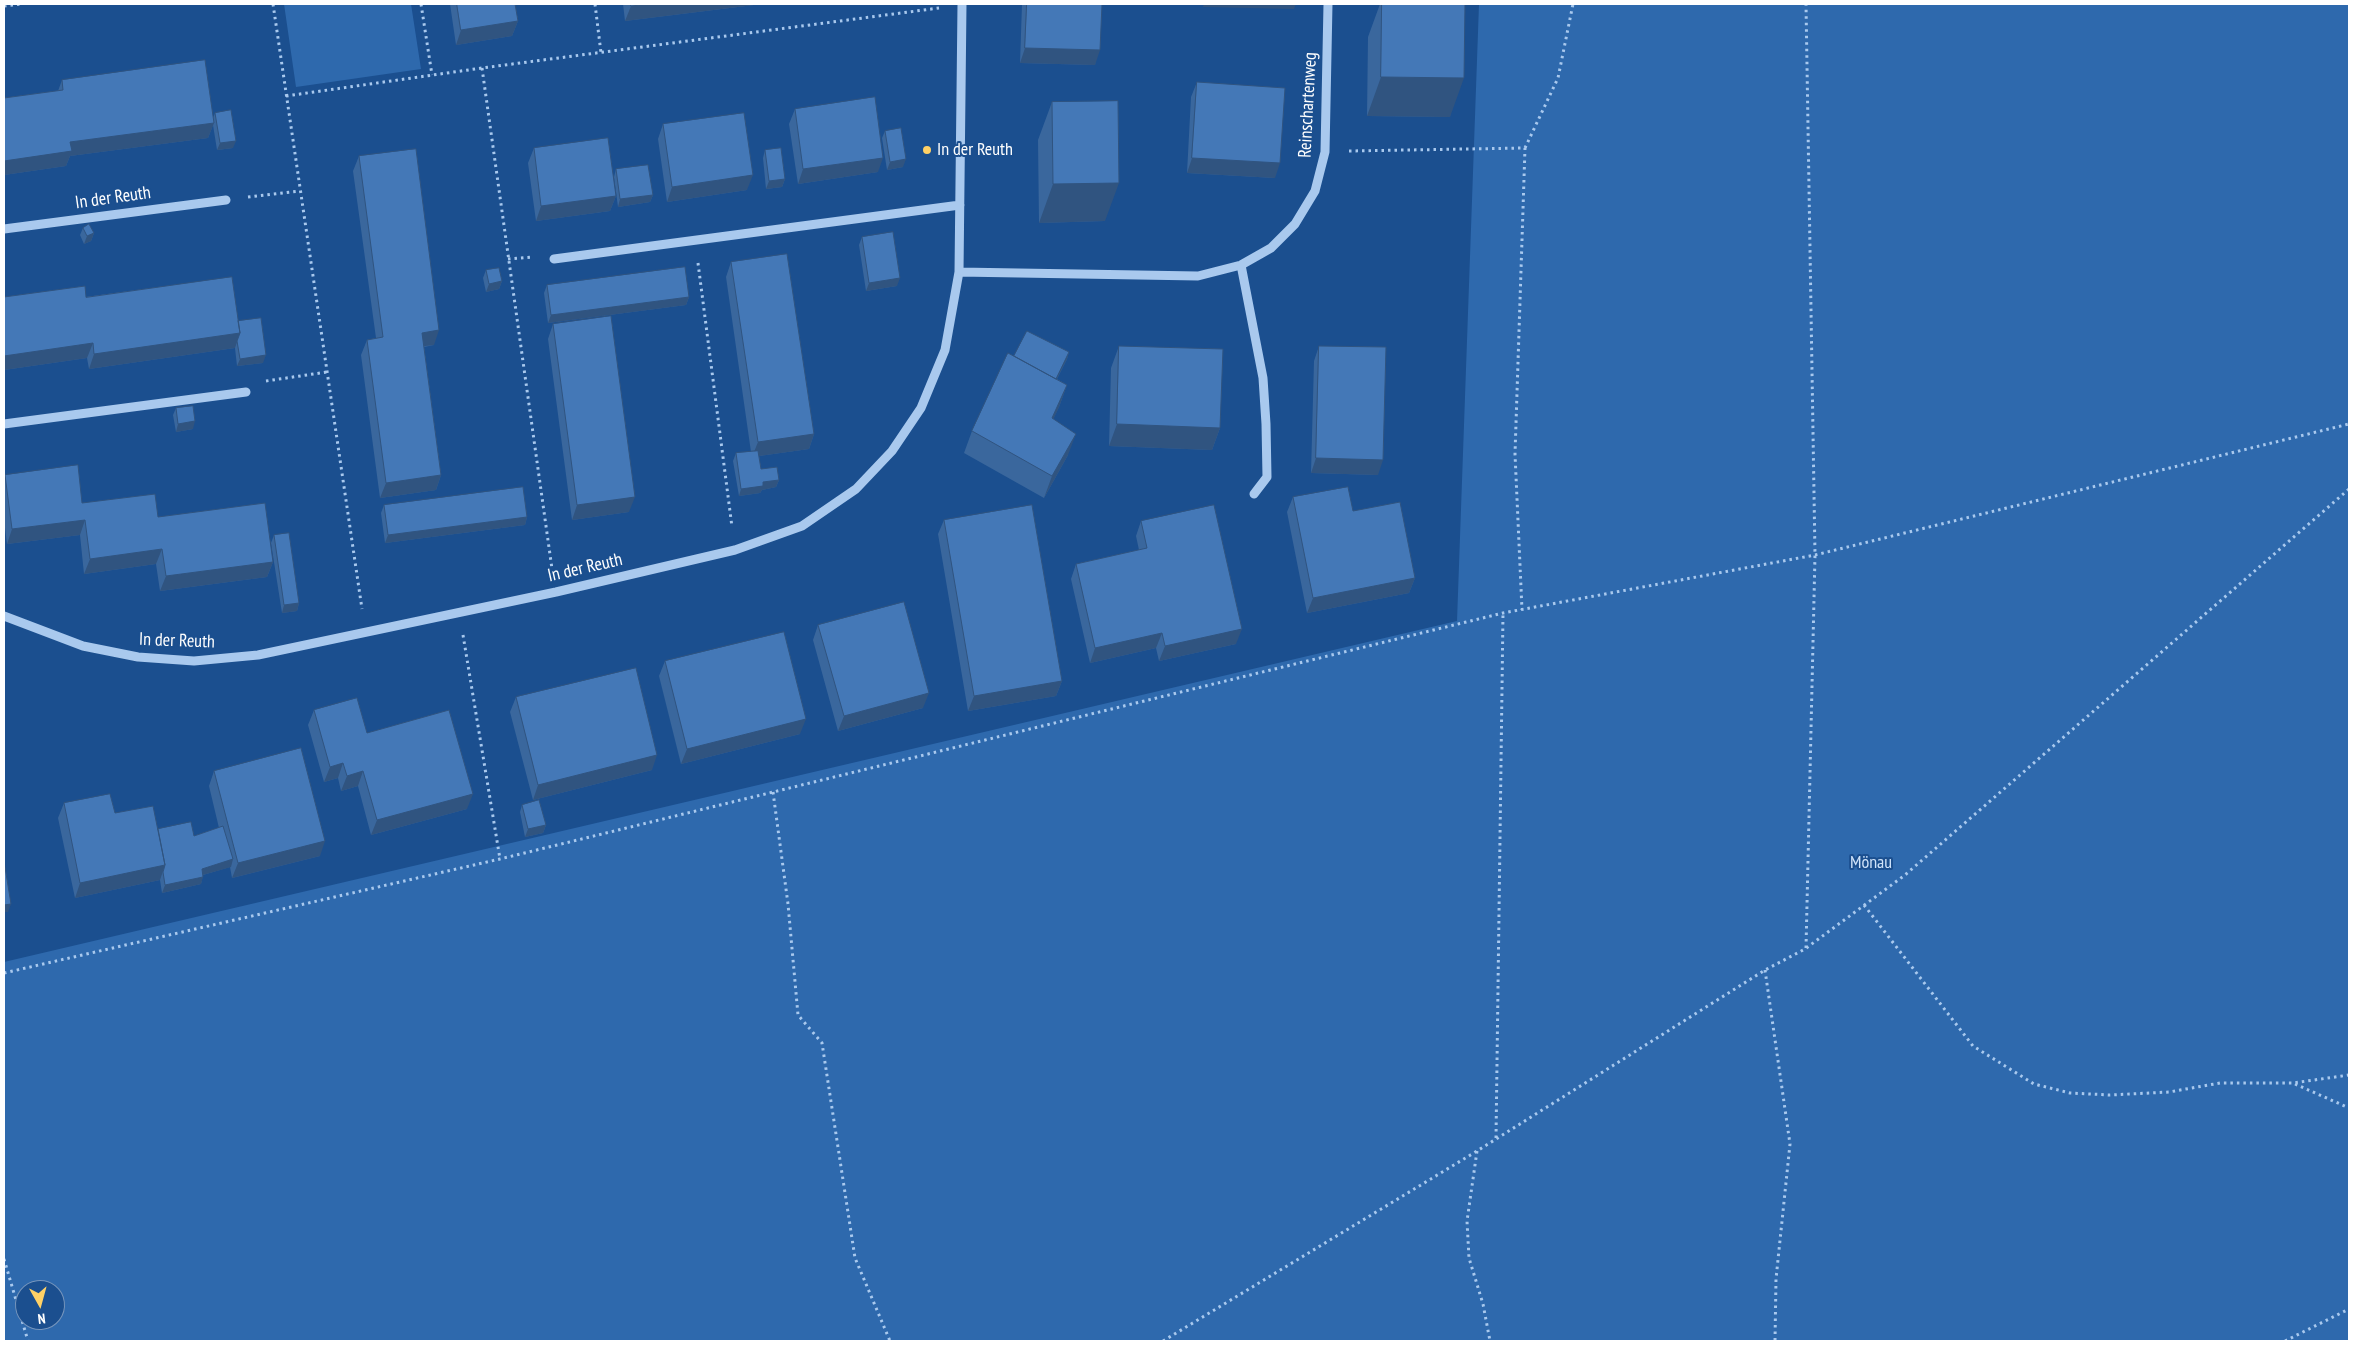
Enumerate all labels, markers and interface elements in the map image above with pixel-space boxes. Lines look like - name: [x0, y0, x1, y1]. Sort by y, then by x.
- street label: Reinschartenweg: [1294, 52, 1322, 158]
- place label: In der Reuth: [937, 139, 1013, 161]
- marker: In der Reuth: [921, 144, 933, 156]
- street label: In der Reuth: [74, 182, 152, 214]
- street label: In der Reuth: [546, 549, 624, 587]
- street label: In der Reuth: [139, 629, 215, 653]
- park label: Mönau: [1850, 852, 1892, 874]
- north arrow: [15, 1280, 65, 1330]
- text: N: [37, 1310, 47, 1328]

